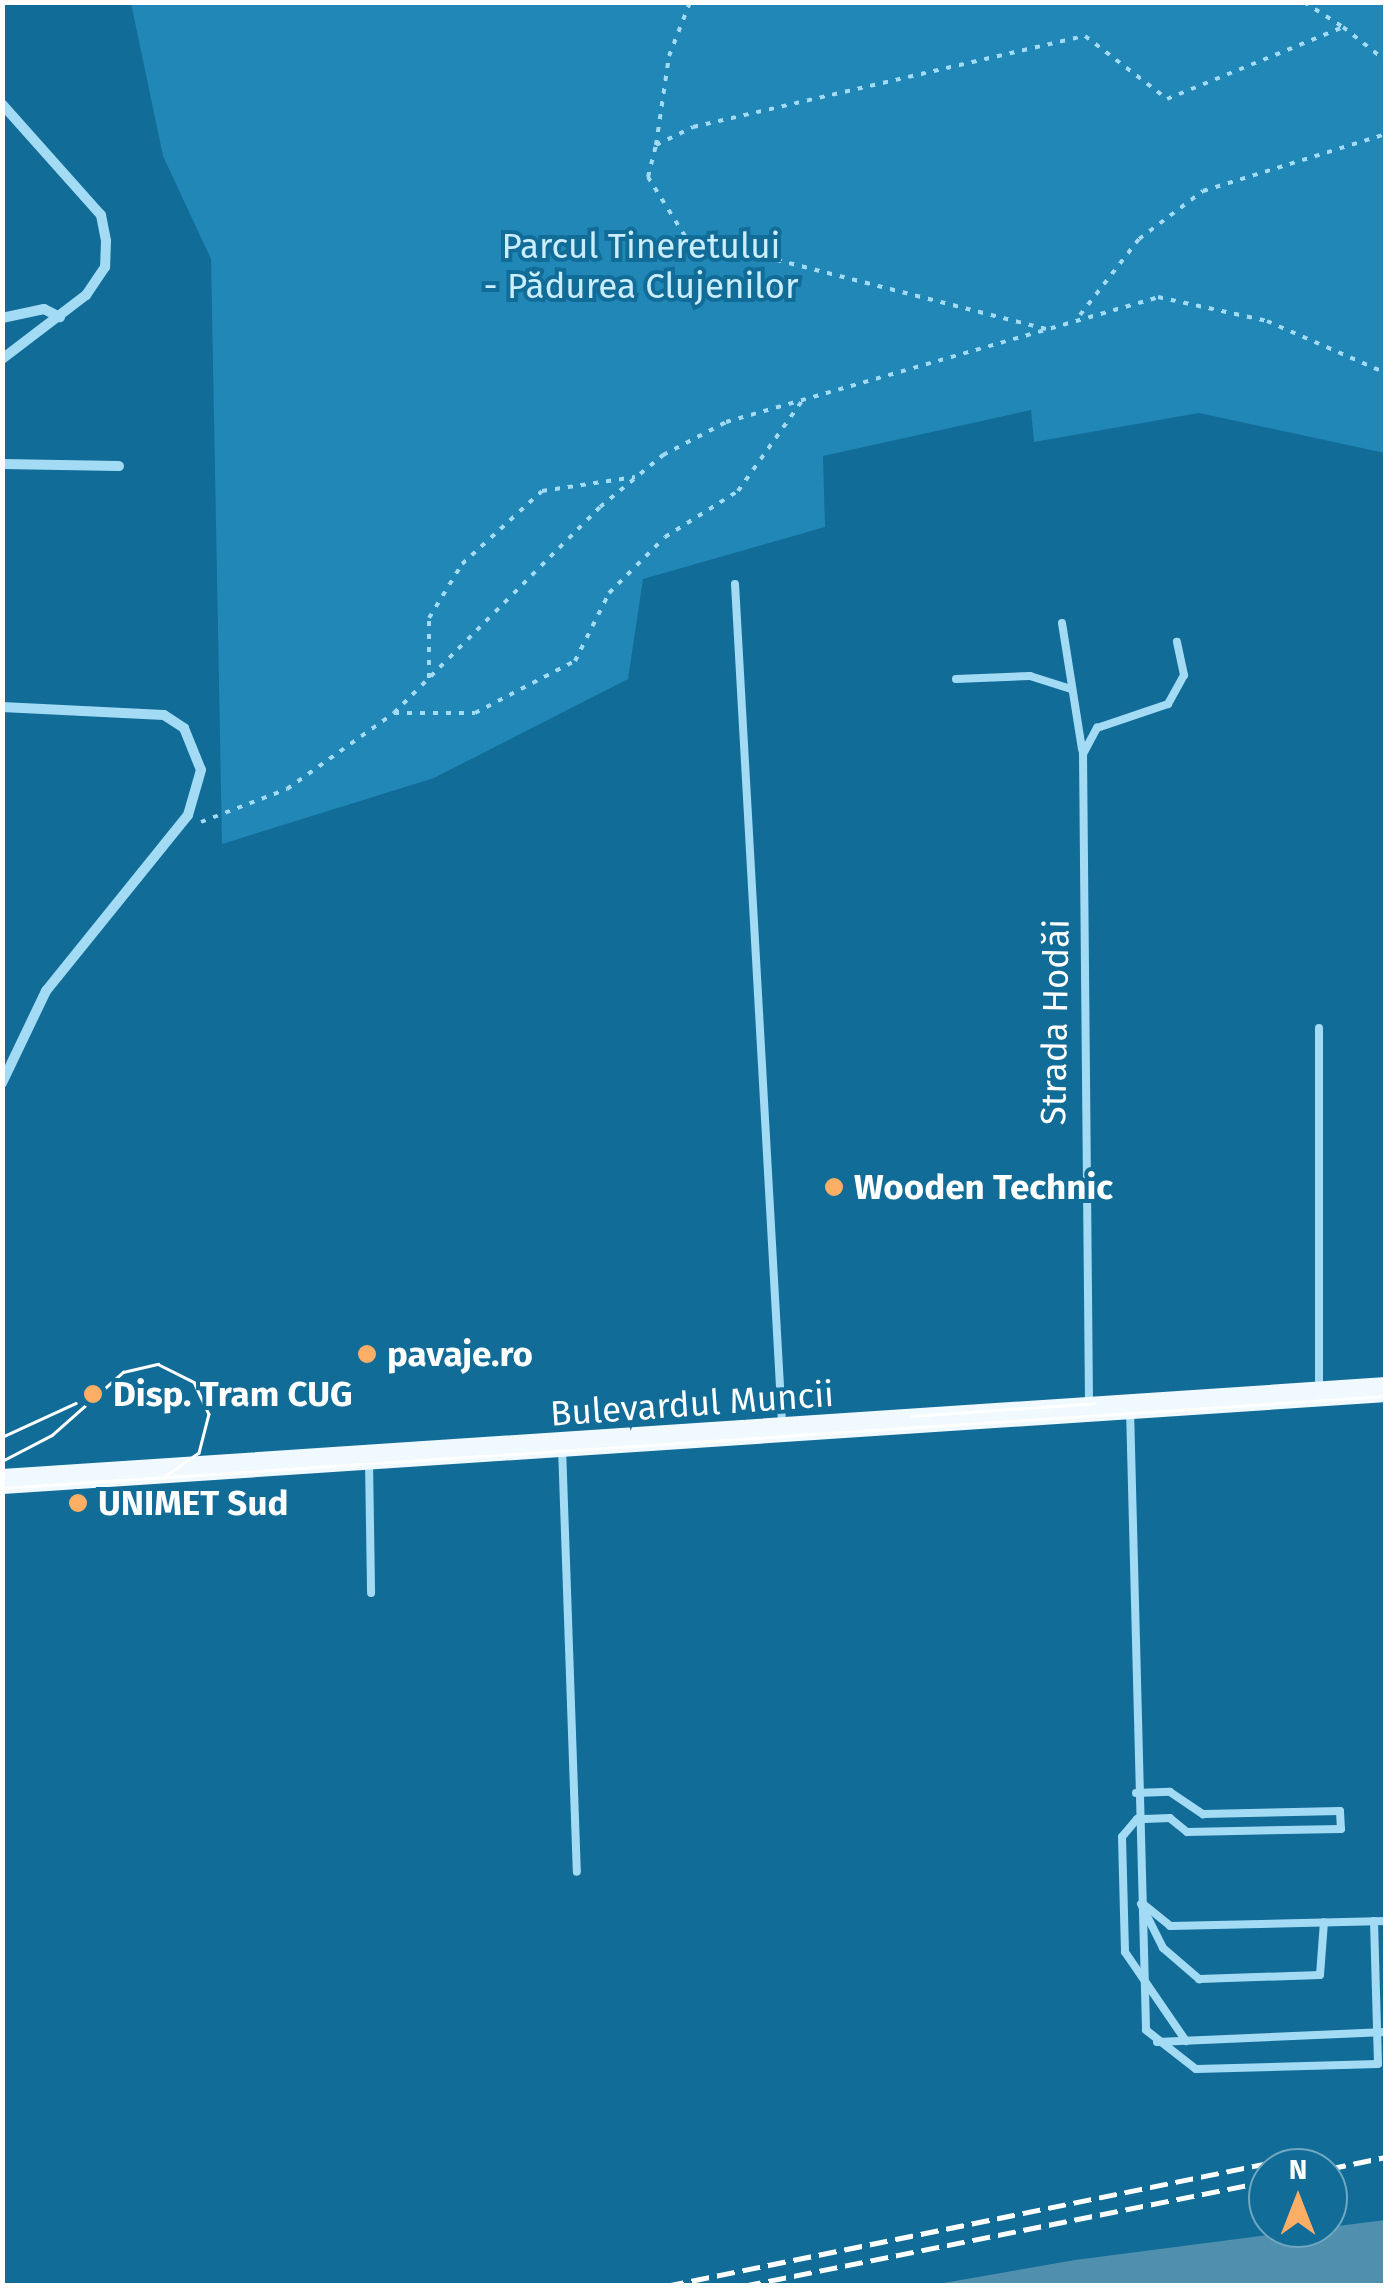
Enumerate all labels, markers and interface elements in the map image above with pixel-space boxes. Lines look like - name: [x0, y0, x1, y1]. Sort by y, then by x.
- park label: Parcul Tineretului - Pădurea Clujenilor: [484, 225, 798, 307]
- street label: Strada Hodăi: [1032, 918, 1078, 1126]
- place label: Wooden Technic: [854, 1166, 1113, 1208]
- marker: Wooden Technic: [823, 1176, 845, 1198]
- place label: pavaje.ro: [387, 1333, 533, 1375]
- marker: pavaje.ro: [356, 1343, 378, 1365]
- place label: Disp. Tram CUG: [113, 1373, 353, 1415]
- street label: Bulevardul Muncii: [549, 1373, 835, 1435]
- marker: Disp. Tram CUG: [82, 1383, 104, 1405]
- place label: UNIMET Sud: [98, 1482, 288, 1524]
- marker: UNIMET Sud: [67, 1492, 89, 1514]
- north arrow: [1248, 2148, 1348, 2248]
- text: N: [1289, 2153, 1307, 2186]

